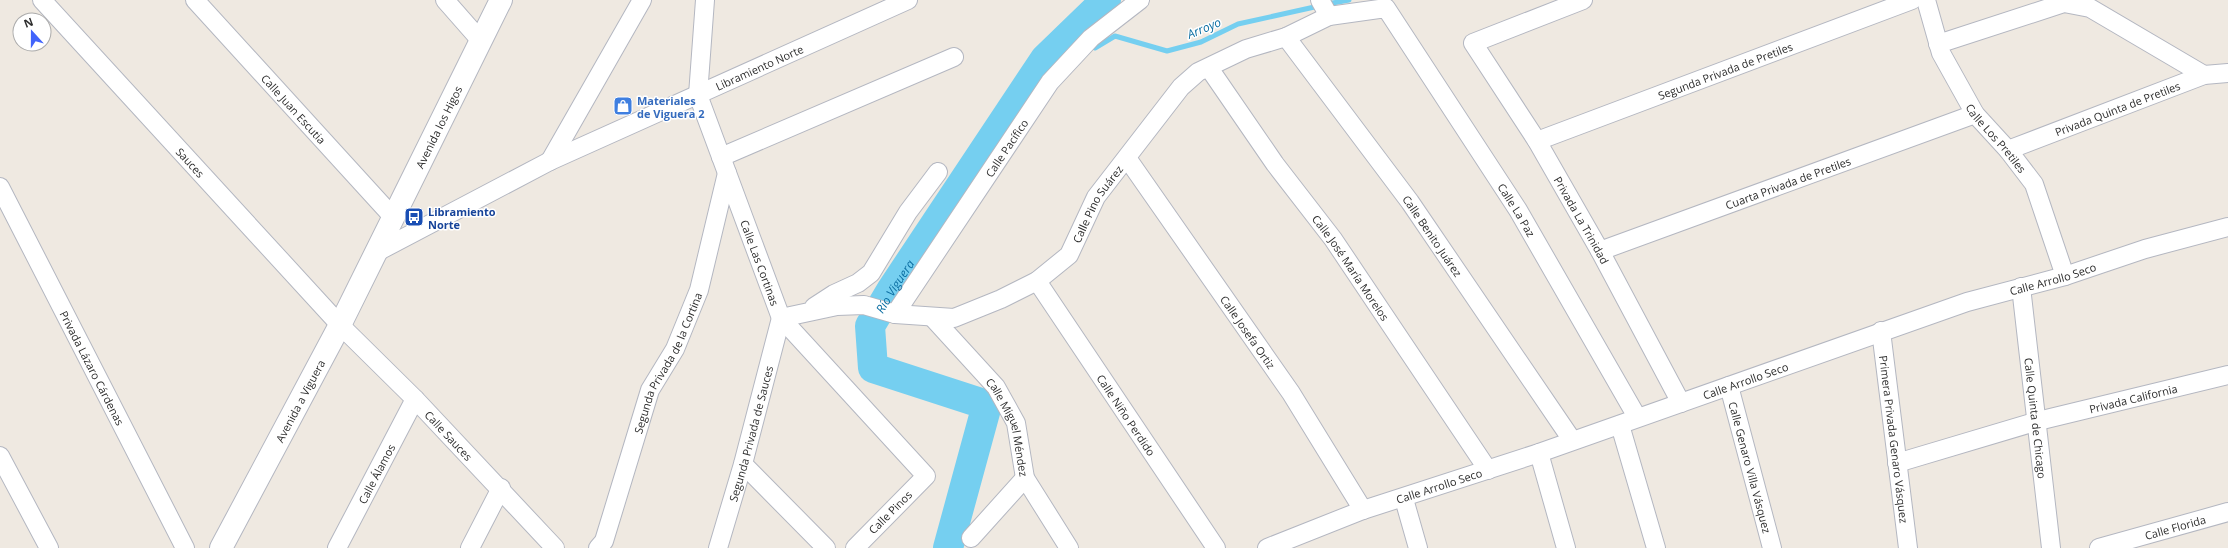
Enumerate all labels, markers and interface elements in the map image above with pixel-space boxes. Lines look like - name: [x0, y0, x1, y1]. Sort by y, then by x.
- north arrow: [12, 12, 52, 52]
- water label: Arroyo: [1184, 13, 1224, 43]
- text: N: [21, 14, 35, 31]
- street label: Segunda Privada de Pretiles: [1656, 38, 1795, 102]
- street label: Libramiento Norte: [713, 41, 805, 93]
- street label: Calle Juan Escutia: [258, 71, 330, 147]
- street label: Privada Quinta de Pretiles: [2052, 77, 2182, 139]
- street label: Avenida los Higos: [411, 83, 465, 170]
- place label: Materiales de Viguera 2: [637, 93, 705, 121]
- shop icon: Materiales de Viguera 2: [612, 95, 634, 117]
- street label: Calle Los Pretiles: [1963, 101, 2030, 176]
- street label: Calle Pacífico: [981, 115, 1031, 180]
- street label: Sauces: [173, 144, 208, 180]
- street label: Cuarta Privada de Pretiles: [1723, 153, 1853, 212]
- street label: Calle Pino Suárez: [1068, 162, 1126, 245]
- street label: Privada La Trinidad: [1551, 173, 1613, 266]
- street label: Calle La Paz: [1495, 180, 1539, 239]
- street label: Calle Benito Juárez: [1400, 192, 1466, 279]
- place label: Libramiento Norte: [428, 204, 496, 232]
- bus stop icon: Libramiento Norte: [403, 206, 425, 228]
- street label: Calle José María Morelos: [1309, 211, 1393, 323]
- street label: Calle Las Cortinas: [738, 217, 783, 308]
- water label: Río Viguera: [871, 256, 918, 316]
- street label: Calle Arrollo Seco: [2008, 258, 2098, 298]
- street label: Segunda Privada de la Cortina: [630, 290, 705, 435]
- street label: Calle Josefa Ortiz: [1217, 292, 1279, 372]
- street label: Privada Lázaro Cárdenas: [57, 308, 128, 428]
- street label: Primera Privada Genaro Vásquez: [1877, 354, 1912, 524]
- street label: Avenida a Viguera: [271, 357, 328, 445]
- street label: Calle Quinta de Chicago: [2022, 357, 2051, 480]
- street label: Calle Arrollo Seco: [1701, 358, 1790, 402]
- street label: Segunda Privada de Sauces: [725, 364, 776, 503]
- street label: Calle Niño Perdido: [1094, 371, 1160, 459]
- street label: Calle Miguel Méndez: [983, 374, 1032, 477]
- street label: Privada California: [2087, 380, 2179, 416]
- street label: Calle Genaro Villa Vásquez: [1726, 400, 1775, 535]
- street label: Calle Sauces: [422, 407, 476, 463]
- street label: Calle Álamos: [354, 441, 398, 506]
- street label: Calle Arrollo Seco: [1394, 464, 1484, 506]
- street label: Calle Pinos: [865, 487, 915, 537]
- street label: Calle Florida: [2143, 511, 2207, 542]

